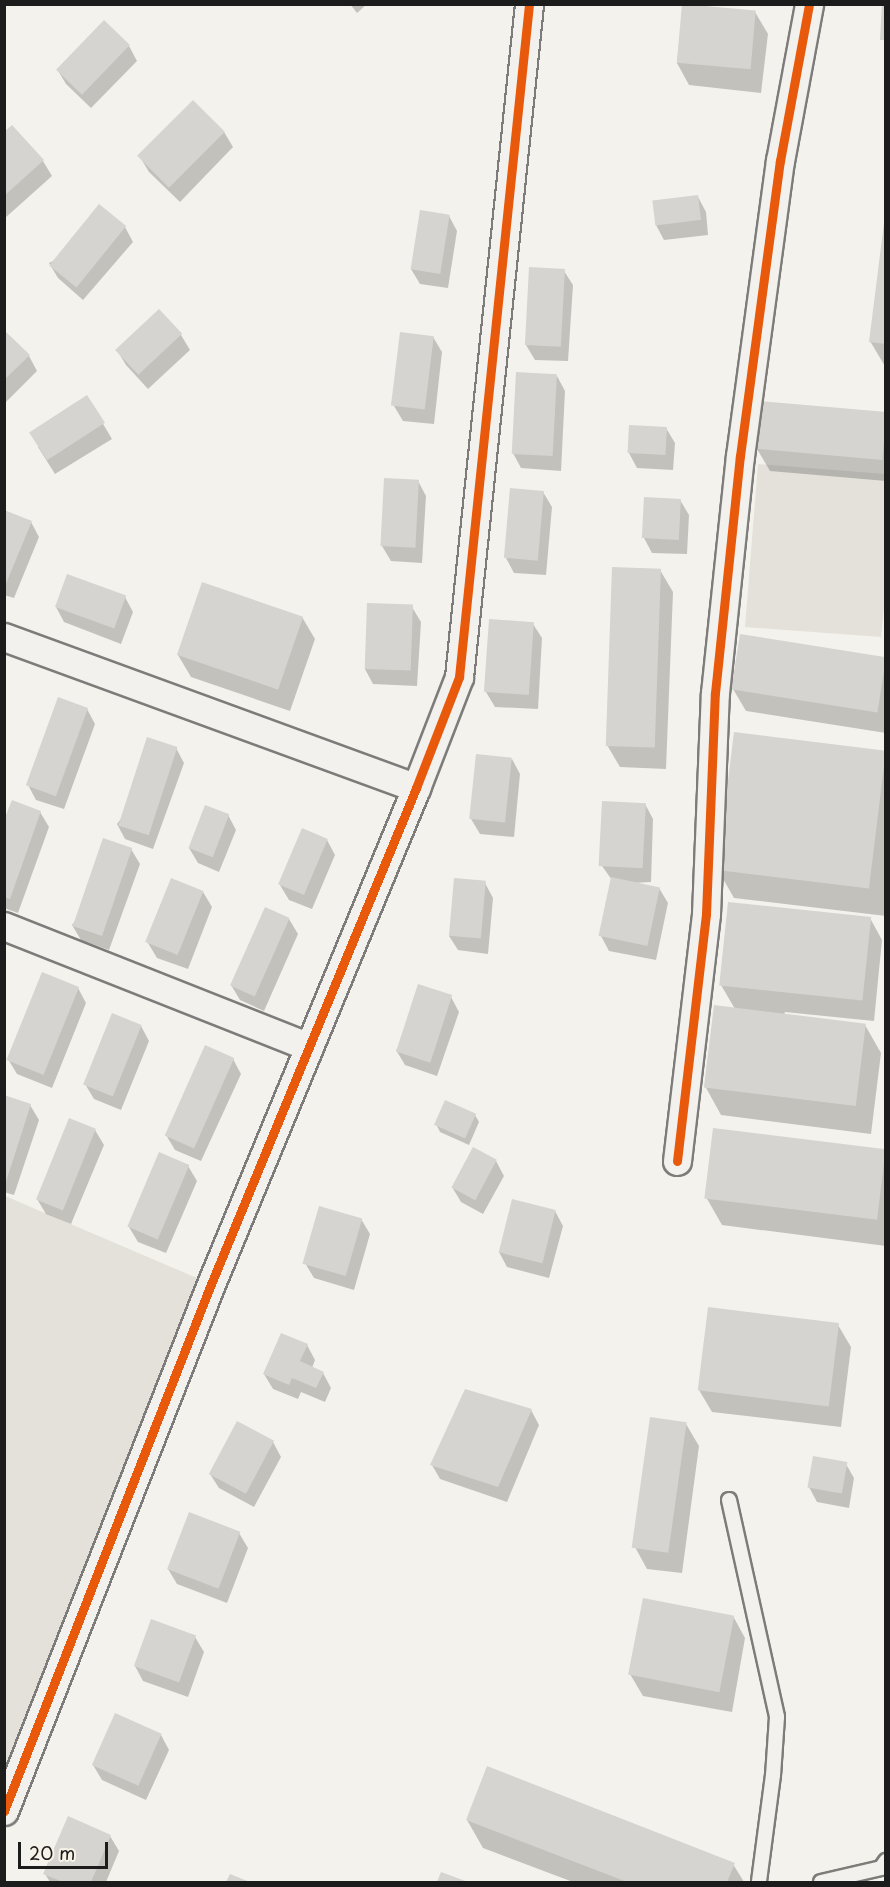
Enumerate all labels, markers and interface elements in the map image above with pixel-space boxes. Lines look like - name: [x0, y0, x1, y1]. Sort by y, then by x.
- scale bar: [21, 1830, 111, 1868]
- text: 20 m: [29, 1839, 75, 1866]

